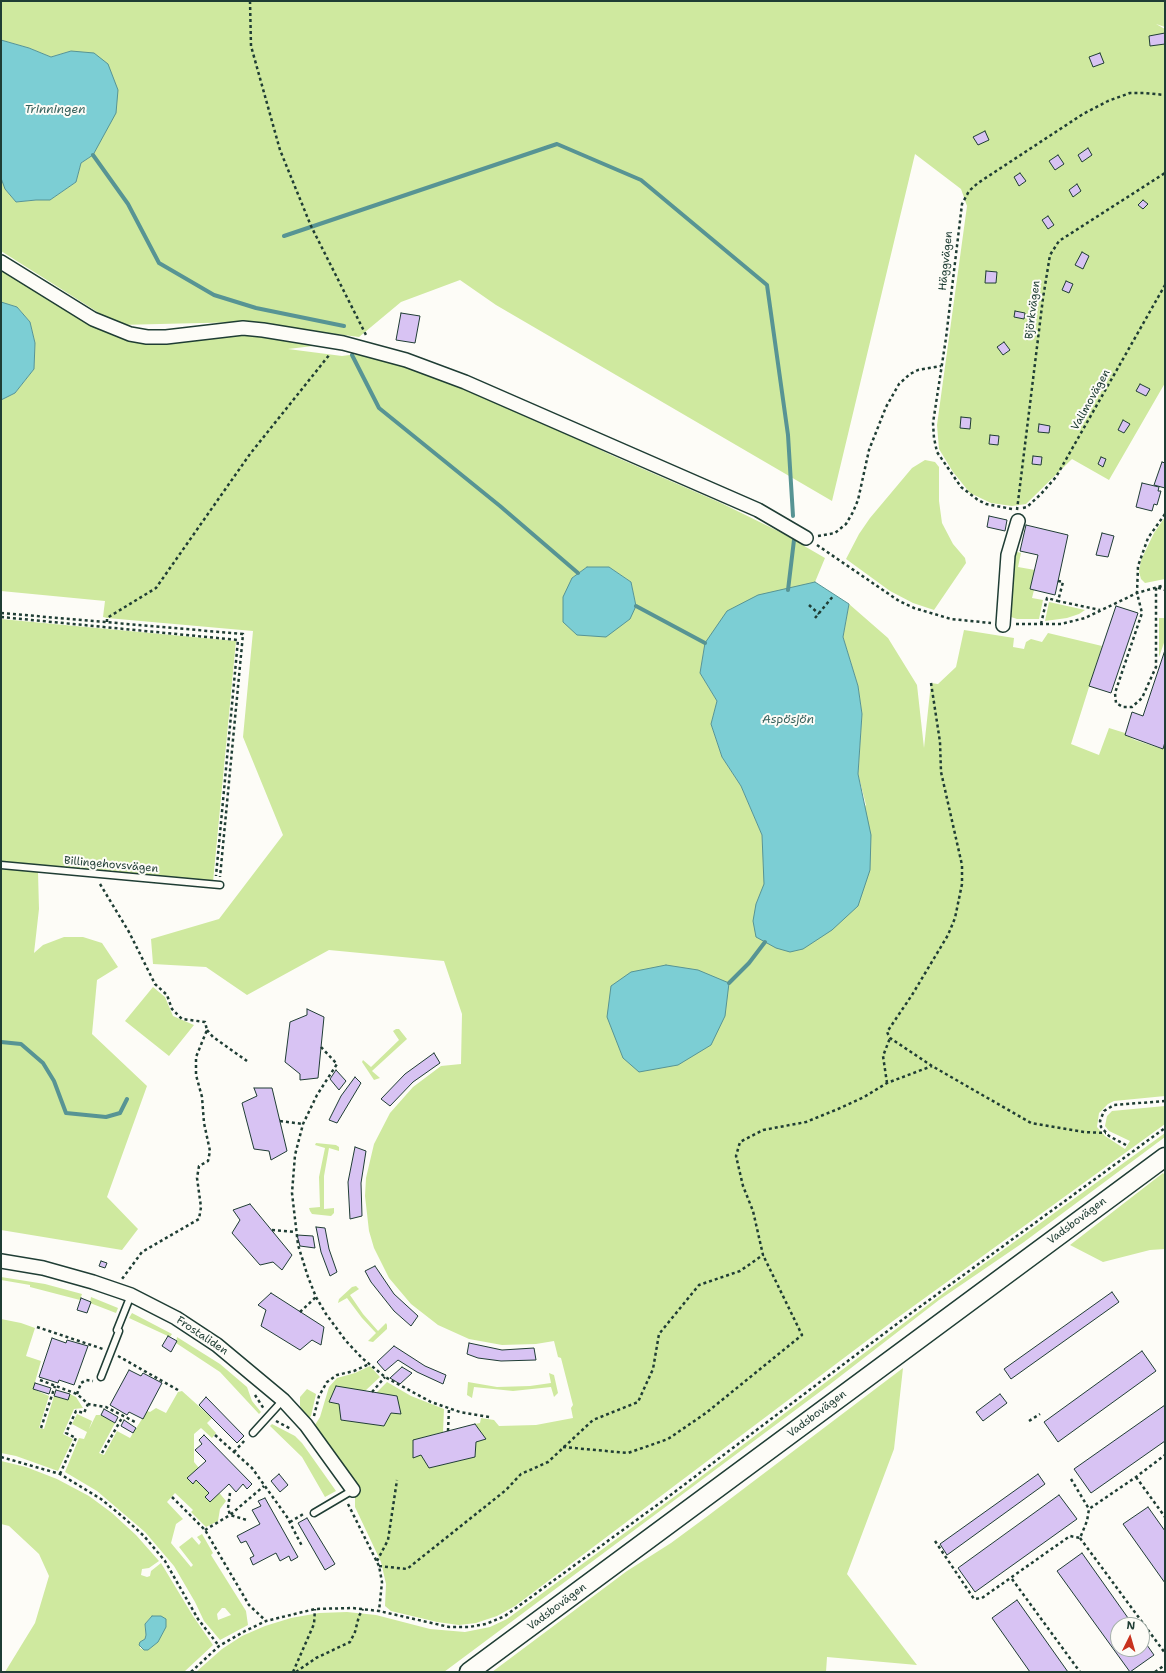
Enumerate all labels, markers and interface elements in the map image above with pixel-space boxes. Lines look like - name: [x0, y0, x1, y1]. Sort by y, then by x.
- water label: Trinningen: [24, 103, 86, 117]
- street label: Häggvägen: [936, 231, 956, 291]
- street label: Björkvägen: [1023, 280, 1043, 340]
- street label: Vallmovägen: [1069, 367, 1113, 433]
- water label: Aspösjön: [762, 713, 814, 727]
- street label: Billingehovsvägen: [63, 854, 159, 876]
- street label: Vadsbovägen: [1045, 1195, 1109, 1247]
- street label: Frostaliden: [174, 1314, 230, 1358]
- street label: Vadsbovägen: [785, 1388, 849, 1440]
- street label: Vadsbovägen: [525, 1581, 589, 1633]
- north arrow: [1110, 1617, 1150, 1657]
- text: N: [1126, 1618, 1136, 1633]

